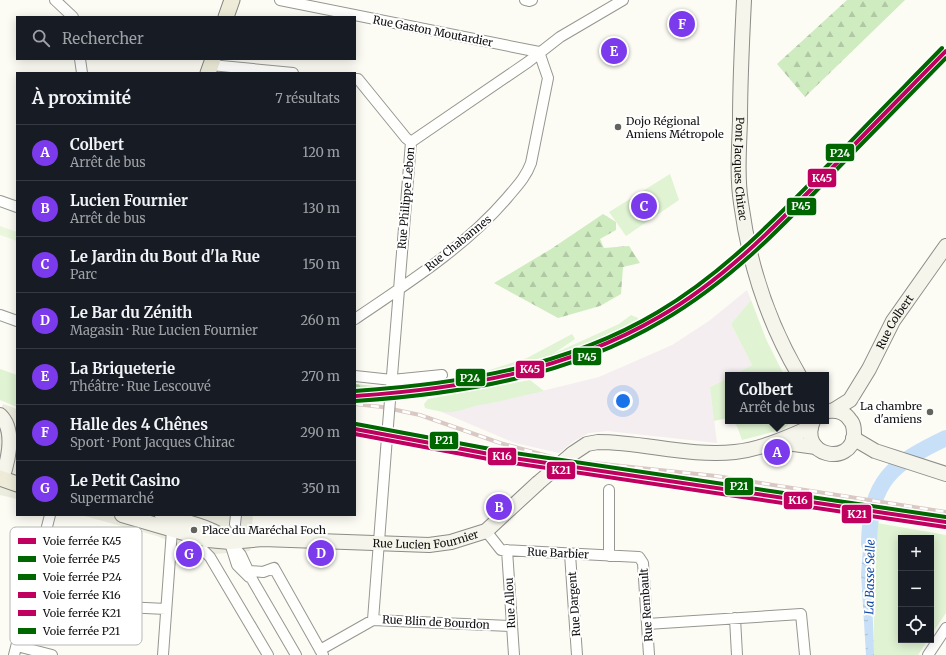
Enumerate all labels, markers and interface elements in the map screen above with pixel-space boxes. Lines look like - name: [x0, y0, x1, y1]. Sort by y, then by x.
- pin: F: [669, 9, 695, 39]
- street label: Rue Gaston Moutardier: [372, 12, 494, 50]
- search box: [16, 16, 356, 60]
- icon: search: [30, 27, 52, 49]
- text: Rechercher: [62, 29, 144, 48]
- pin: E: [601, 36, 627, 66]
- text: À proximité: [32, 87, 131, 109]
- text: 7 résultats: [275, 90, 340, 107]
- place label: Dojo Régional Amiens Métropole: [625, 114, 724, 141]
- street label: Pont Jacques Chirac: [732, 117, 751, 222]
- marker: Dojo Régional Amiens Métropole: [613, 122, 623, 132]
- text: Colbert: [70, 135, 124, 154]
- line badge: P24: [825, 143, 855, 162]
- text: A: [40, 144, 50, 161]
- text: 120 m: [302, 144, 340, 161]
- street label: Rue Philippe Lebon: [395, 146, 418, 250]
- text: P24: [830, 146, 850, 160]
- text: Arrêt de bus: [70, 154, 146, 171]
- line badge: K45: [807, 168, 837, 188]
- text: K45: [812, 171, 832, 185]
- text: Lucien Fournier: [70, 191, 188, 210]
- pin: C: [631, 191, 657, 221]
- line badge: P45: [786, 197, 817, 216]
- text: P45: [791, 199, 811, 213]
- text: B: [40, 200, 50, 217]
- text: 130 m: [303, 200, 340, 217]
- text: Arrêt de bus: [70, 210, 146, 227]
- street label: Rue Chabannes: [422, 212, 494, 274]
- text: Le Jardin du Bout d'la Rue: [70, 247, 260, 266]
- text: C: [41, 256, 49, 273]
- text: 150 m: [303, 256, 340, 273]
- text: Parc: [70, 266, 97, 283]
- street label: Rue Colbert: [873, 291, 917, 351]
- text: Le Bar du Zénith: [70, 303, 192, 322]
- text: D: [40, 312, 50, 329]
- text: 260 m: [300, 312, 340, 329]
- text: Magasin · Rue Lucien Fournier: [70, 322, 258, 339]
- line badge: P45: [572, 347, 602, 366]
- text: P45: [577, 350, 597, 364]
- text: La Briqueterie: [70, 359, 175, 378]
- line badge: K45: [515, 360, 545, 379]
- text: K45: [520, 362, 540, 376]
- text: E: [41, 368, 49, 385]
- text: 270 m: [301, 368, 340, 385]
- line badge: P24: [455, 368, 486, 387]
- text: P24: [460, 371, 480, 385]
- popup: [725, 372, 829, 424]
- text: Théâtre · Rue Lescouvé: [70, 378, 211, 395]
- text: Colbert: [739, 380, 793, 399]
- your location: [613, 391, 633, 411]
- text: Arrêt de bus: [739, 399, 815, 416]
- place label: La chambre d'amiens: [860, 399, 922, 426]
- marker: La chambre d'amiens: [925, 407, 935, 417]
- text: Halle des 4 Chênes: [70, 415, 208, 434]
- text: F: [41, 424, 49, 441]
- text: 290 m: [300, 424, 340, 441]
- line badge: P21: [429, 431, 459, 450]
- text: P21: [435, 433, 453, 447]
- text: Sport · Pont Jacques Chirac: [70, 434, 235, 451]
- pin: A: [764, 437, 790, 467]
- line badge: K16: [487, 447, 517, 466]
- text: K16: [492, 449, 512, 463]
- line badge: K21: [546, 461, 576, 480]
- text: K21: [551, 463, 571, 477]
- text: Le Petit Casino: [70, 471, 180, 490]
- line badge: P21: [724, 477, 754, 496]
- text: P21: [730, 479, 748, 493]
- text: G: [40, 480, 50, 497]
- text: 350 m: [302, 480, 340, 497]
- text: Supermarché: [70, 490, 154, 507]
- line badge: K16: [783, 491, 813, 510]
- pin: B: [486, 492, 512, 522]
- text: K16: [788, 493, 808, 507]
- line badge: K21: [841, 504, 872, 524]
- text: K21: [847, 507, 867, 521]
- place label: Place du Maréchal Foch: [202, 523, 327, 537]
- marker: Place du Maréchal Foch: [189, 525, 199, 535]
- legend: [10, 527, 142, 645]
- street label: Rue Lucien Fournier: [372, 527, 480, 552]
- text: Voie ferrée K45: [42, 534, 121, 548]
- map controls: [898, 535, 934, 643]
- button: +: [898, 535, 934, 571]
- pin: D: [308, 538, 334, 568]
- pin: G: [176, 539, 202, 569]
- water label: La Basse Selle: [861, 539, 878, 615]
- street label: Rue Barbier: [527, 544, 589, 562]
- text: Voie ferrée P45: [42, 552, 121, 566]
- street label: Rue Rembault: [636, 567, 656, 642]
- text: Voie ferrée P24: [42, 570, 122, 584]
- street label: Rue Dargent: [565, 570, 583, 637]
- button: −: [898, 571, 934, 607]
- street label: Rue Allou: [502, 577, 518, 629]
- text: Voie ferrée K16: [42, 588, 121, 602]
- text: Voie ferrée K21: [42, 606, 121, 620]
- button: locate: [898, 607, 934, 643]
- street label: Rue Blin de Bourdon: [382, 612, 491, 632]
- text: Voie ferrée P21: [42, 624, 120, 638]

